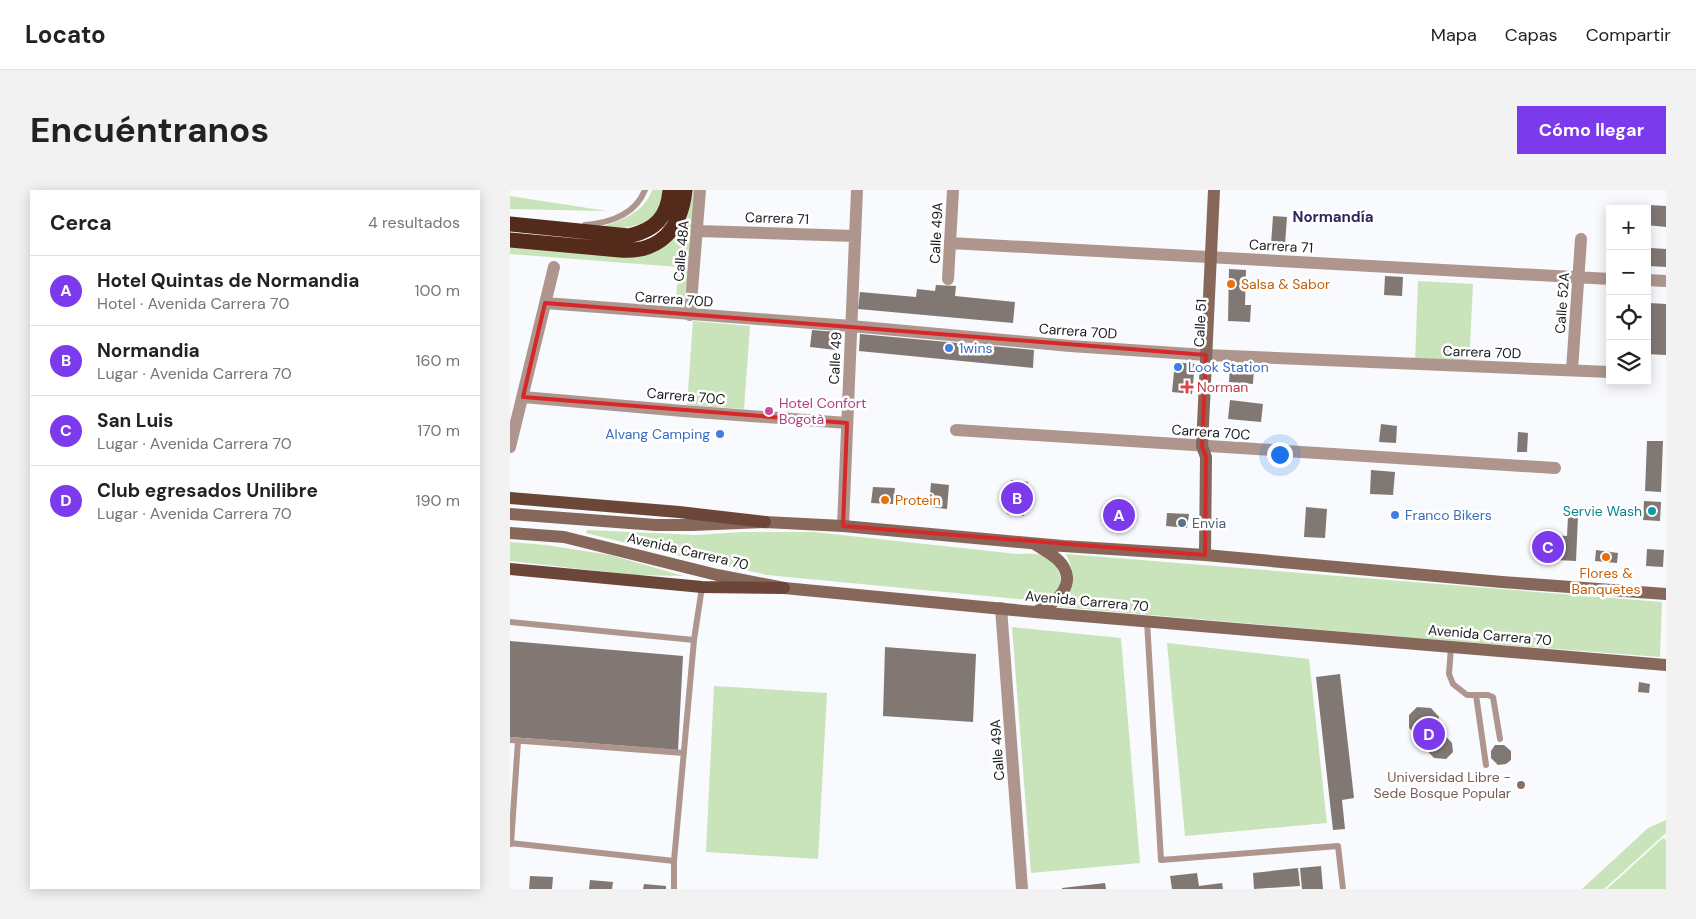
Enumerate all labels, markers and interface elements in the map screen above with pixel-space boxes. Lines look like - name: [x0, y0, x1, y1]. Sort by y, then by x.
- text: Locato: [25, 19, 106, 50]
- text: Mapa: [1431, 23, 1477, 47]
- text: Capas: [1505, 23, 1558, 47]
- text: Compartir: [1586, 23, 1671, 47]
- button: Cómo llegar: [1517, 106, 1666, 154]
- text: Encuéntranos: [30, 107, 269, 153]
- street label: Calle 49A: [925, 202, 947, 264]
- map controls: [1606, 205, 1651, 385]
- button: +: [1606, 205, 1651, 250]
- district label: Normandía: [1292, 207, 1374, 227]
- street label: Carrera 71: [745, 208, 809, 228]
- text: Cerca: [50, 209, 112, 237]
- text: 4 resultados: [368, 212, 460, 233]
- street label: Calle 48A: [669, 220, 693, 282]
- street label: Carrera 71: [1249, 235, 1313, 257]
- button: −: [1606, 250, 1651, 295]
- text: Hotel Quintas de Normandia: [97, 268, 359, 293]
- street label: Calle 52A: [1551, 272, 1573, 334]
- place label: Salsa & Sabor: [1241, 275, 1330, 293]
- marker: Salsa & Sabor: [1225, 278, 1237, 290]
- text: A: [60, 280, 72, 301]
- text: 100 m: [415, 280, 460, 301]
- street label: Carrera 70D: [634, 287, 714, 311]
- text: Hotel · Avenida Carrera 70: [97, 293, 289, 314]
- button: locate: [1606, 295, 1651, 340]
- street label: Calle 51: [1190, 298, 1210, 348]
- street label: Carrera 70D: [1038, 319, 1118, 343]
- street label: Calle 49: [825, 331, 845, 385]
- text: Normandia: [97, 338, 200, 363]
- place label: 1wins: [959, 339, 992, 357]
- button: layers: [1606, 340, 1651, 385]
- marker: 1wins: [943, 342, 955, 354]
- street label: Carrera 70D: [1442, 342, 1522, 362]
- text: B: [61, 350, 71, 371]
- text: 160 m: [416, 350, 460, 371]
- place label: Look Station: [1188, 358, 1269, 376]
- marker: Look Station: [1172, 361, 1184, 373]
- text: Lugar · Avenida Carrera 70: [97, 363, 292, 384]
- place label: Norman: [1197, 378, 1248, 396]
- marker: Norman: [1181, 381, 1193, 393]
- street label: Carrera 70C: [646, 384, 726, 408]
- place label: Hotel Confort Bogotà: [779, 394, 866, 428]
- marker: Hotel Confort Bogotà: [763, 405, 775, 417]
- text: San Luis: [97, 408, 173, 433]
- text: C: [60, 420, 72, 441]
- text: 170 m: [417, 420, 460, 441]
- street label: Carrera 70C: [1171, 420, 1251, 444]
- place label: Alvang Camping: [605, 425, 710, 443]
- marker: Alvang Camping: [714, 428, 726, 440]
- text: Lugar · Avenida Carrera 70: [97, 433, 292, 454]
- your location: [1267, 442, 1293, 468]
- text: Club egresados Unilibre: [97, 478, 318, 503]
- pin: B: [1001, 479, 1033, 517]
- text: D: [60, 490, 72, 511]
- text: 190 m: [416, 490, 460, 511]
- place label: Protein: [895, 491, 941, 509]
- marker: Protein: [879, 494, 891, 506]
- pin: A: [1103, 496, 1135, 534]
- place label: Servie Wash: [1563, 502, 1642, 520]
- text: Lugar · Avenida Carrera 70: [97, 503, 292, 524]
- marker: Servie Wash: [1646, 505, 1658, 517]
- place label: Franco Bikers: [1405, 506, 1492, 524]
- marker: Franco Bikers: [1389, 509, 1401, 521]
- place label: Envia: [1192, 514, 1226, 532]
- marker: Envia: [1176, 517, 1188, 529]
- street label: Avenida Carrera 70: [625, 528, 751, 574]
- pin: C: [1532, 528, 1564, 566]
- marker: Flores & Banquetes: [1600, 551, 1612, 563]
- place label: Flores & Banquetes: [1572, 564, 1640, 598]
- street label: Avenida Carrera 70: [1024, 587, 1150, 615]
- street label: Avenida Carrera 70: [1427, 621, 1553, 649]
- pin: D: [1413, 715, 1445, 753]
- street label: Calle 49A: [986, 719, 1008, 781]
- place label: Universidad Libre - Sede Bosque Popular: [1374, 768, 1511, 802]
- marker: Universidad Libre - Sede Bosque Popular: [1515, 779, 1527, 791]

